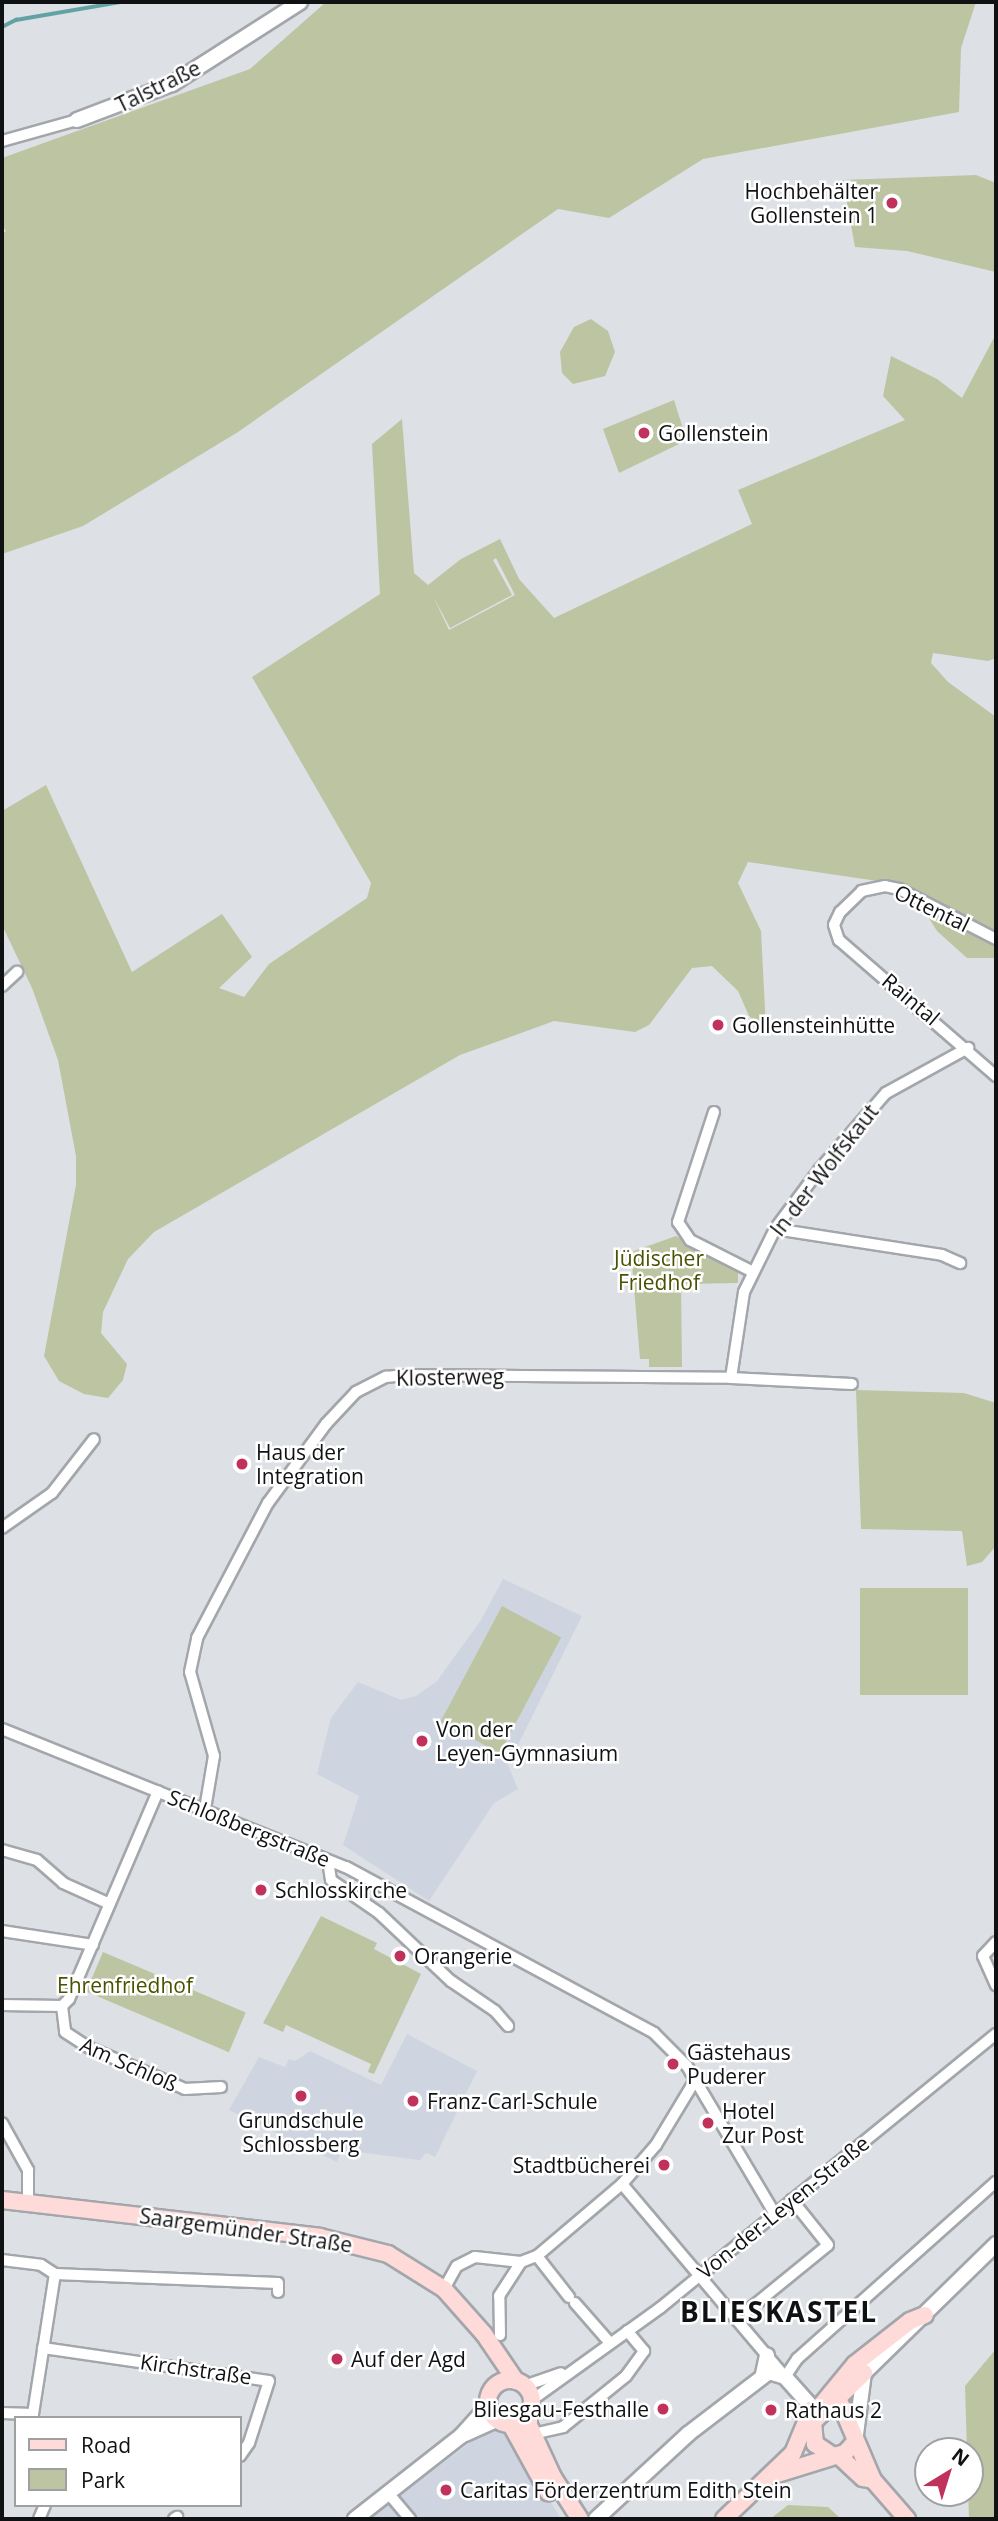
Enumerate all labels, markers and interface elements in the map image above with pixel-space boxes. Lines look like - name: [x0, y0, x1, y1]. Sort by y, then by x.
- street label: Talstraße: [112, 55, 204, 117]
- place label: Hochbehälter Gollenstein 1: [745, 178, 878, 228]
- marker: Hochbehälter Gollenstein 1: [884, 195, 900, 211]
- place label: Gollenstein: [658, 420, 769, 446]
- marker: Gollenstein: [636, 425, 652, 441]
- street label: Ottental: [890, 879, 974, 937]
- street label: Raintal: [877, 968, 945, 1030]
- place label: Gollensteinhütte: [732, 1012, 895, 1038]
- marker: Gollensteinhütte: [710, 1017, 726, 1033]
- street label: In der Wolfskaut: [765, 1099, 883, 1241]
- park label: Jüdischer Friedhof: [614, 1245, 704, 1295]
- street label: Klosterweg: [396, 1363, 504, 1391]
- place label: Haus der Integration: [256, 1439, 364, 1489]
- marker: Haus der Integration: [234, 1456, 250, 1472]
- place label: Von der Leyen-Gymnasium: [436, 1716, 618, 1766]
- marker: Von der Leyen-Gymnasium: [414, 1733, 430, 1749]
- street label: Schloßbergstraße: [164, 1784, 334, 1872]
- place label: Schlosskirche: [275, 1877, 407, 1903]
- marker: Schlosskirche: [253, 1882, 269, 1898]
- place label: Orangerie: [414, 1943, 512, 1969]
- marker: Orangerie: [392, 1948, 408, 1964]
- park label: Ehrenfriedhof: [57, 1972, 193, 1998]
- street label: Am Schloß: [77, 2031, 181, 2097]
- place label: Gästehaus Puderer: [687, 2039, 791, 2089]
- marker: Gästehaus Puderer: [665, 2056, 681, 2072]
- marker: Grundschule Schlossberg: [293, 2088, 309, 2104]
- place label: Franz-Carl-Schule: [427, 2088, 598, 2114]
- marker: Franz-Carl-Schule: [405, 2093, 421, 2109]
- place label: Hotel Zur Post: [722, 2098, 804, 2148]
- place label: Grundschule Schlossberg: [238, 2107, 364, 2157]
- marker: Hotel Zur Post: [700, 2115, 716, 2131]
- street label: Von-der-Leyen-Straße: [692, 2130, 874, 2284]
- place label: Stadtbücherei: [513, 2152, 650, 2178]
- marker: Stadtbücherei: [656, 2157, 672, 2173]
- street label: Saargemünder Straße: [138, 2203, 354, 2257]
- district label: BLIESKASTEL: [681, 2294, 877, 2328]
- place label: Auf der Agd: [351, 2346, 466, 2372]
- street label: Kirchstraße: [139, 2349, 253, 2389]
- marker: Auf der Agd: [329, 2351, 345, 2367]
- place label: Bliesgau-Festhalle: [473, 2396, 649, 2422]
- place label: Rathaus 2: [785, 2397, 882, 2423]
- marker: Bliesgau-Festhalle: [655, 2401, 671, 2417]
- marker: Rathaus 2: [763, 2402, 779, 2418]
- legend: [14, 2416, 242, 2507]
- text: Road: [81, 2431, 131, 2459]
- north arrow: [914, 2437, 984, 2507]
- text: N: [947, 2442, 975, 2472]
- text: Park: [81, 2466, 125, 2494]
- place label: Caritas Förderzentrum Edith Stein: [460, 2477, 792, 2503]
- marker: Caritas Förderzentrum Edith Stein: [438, 2482, 454, 2498]

